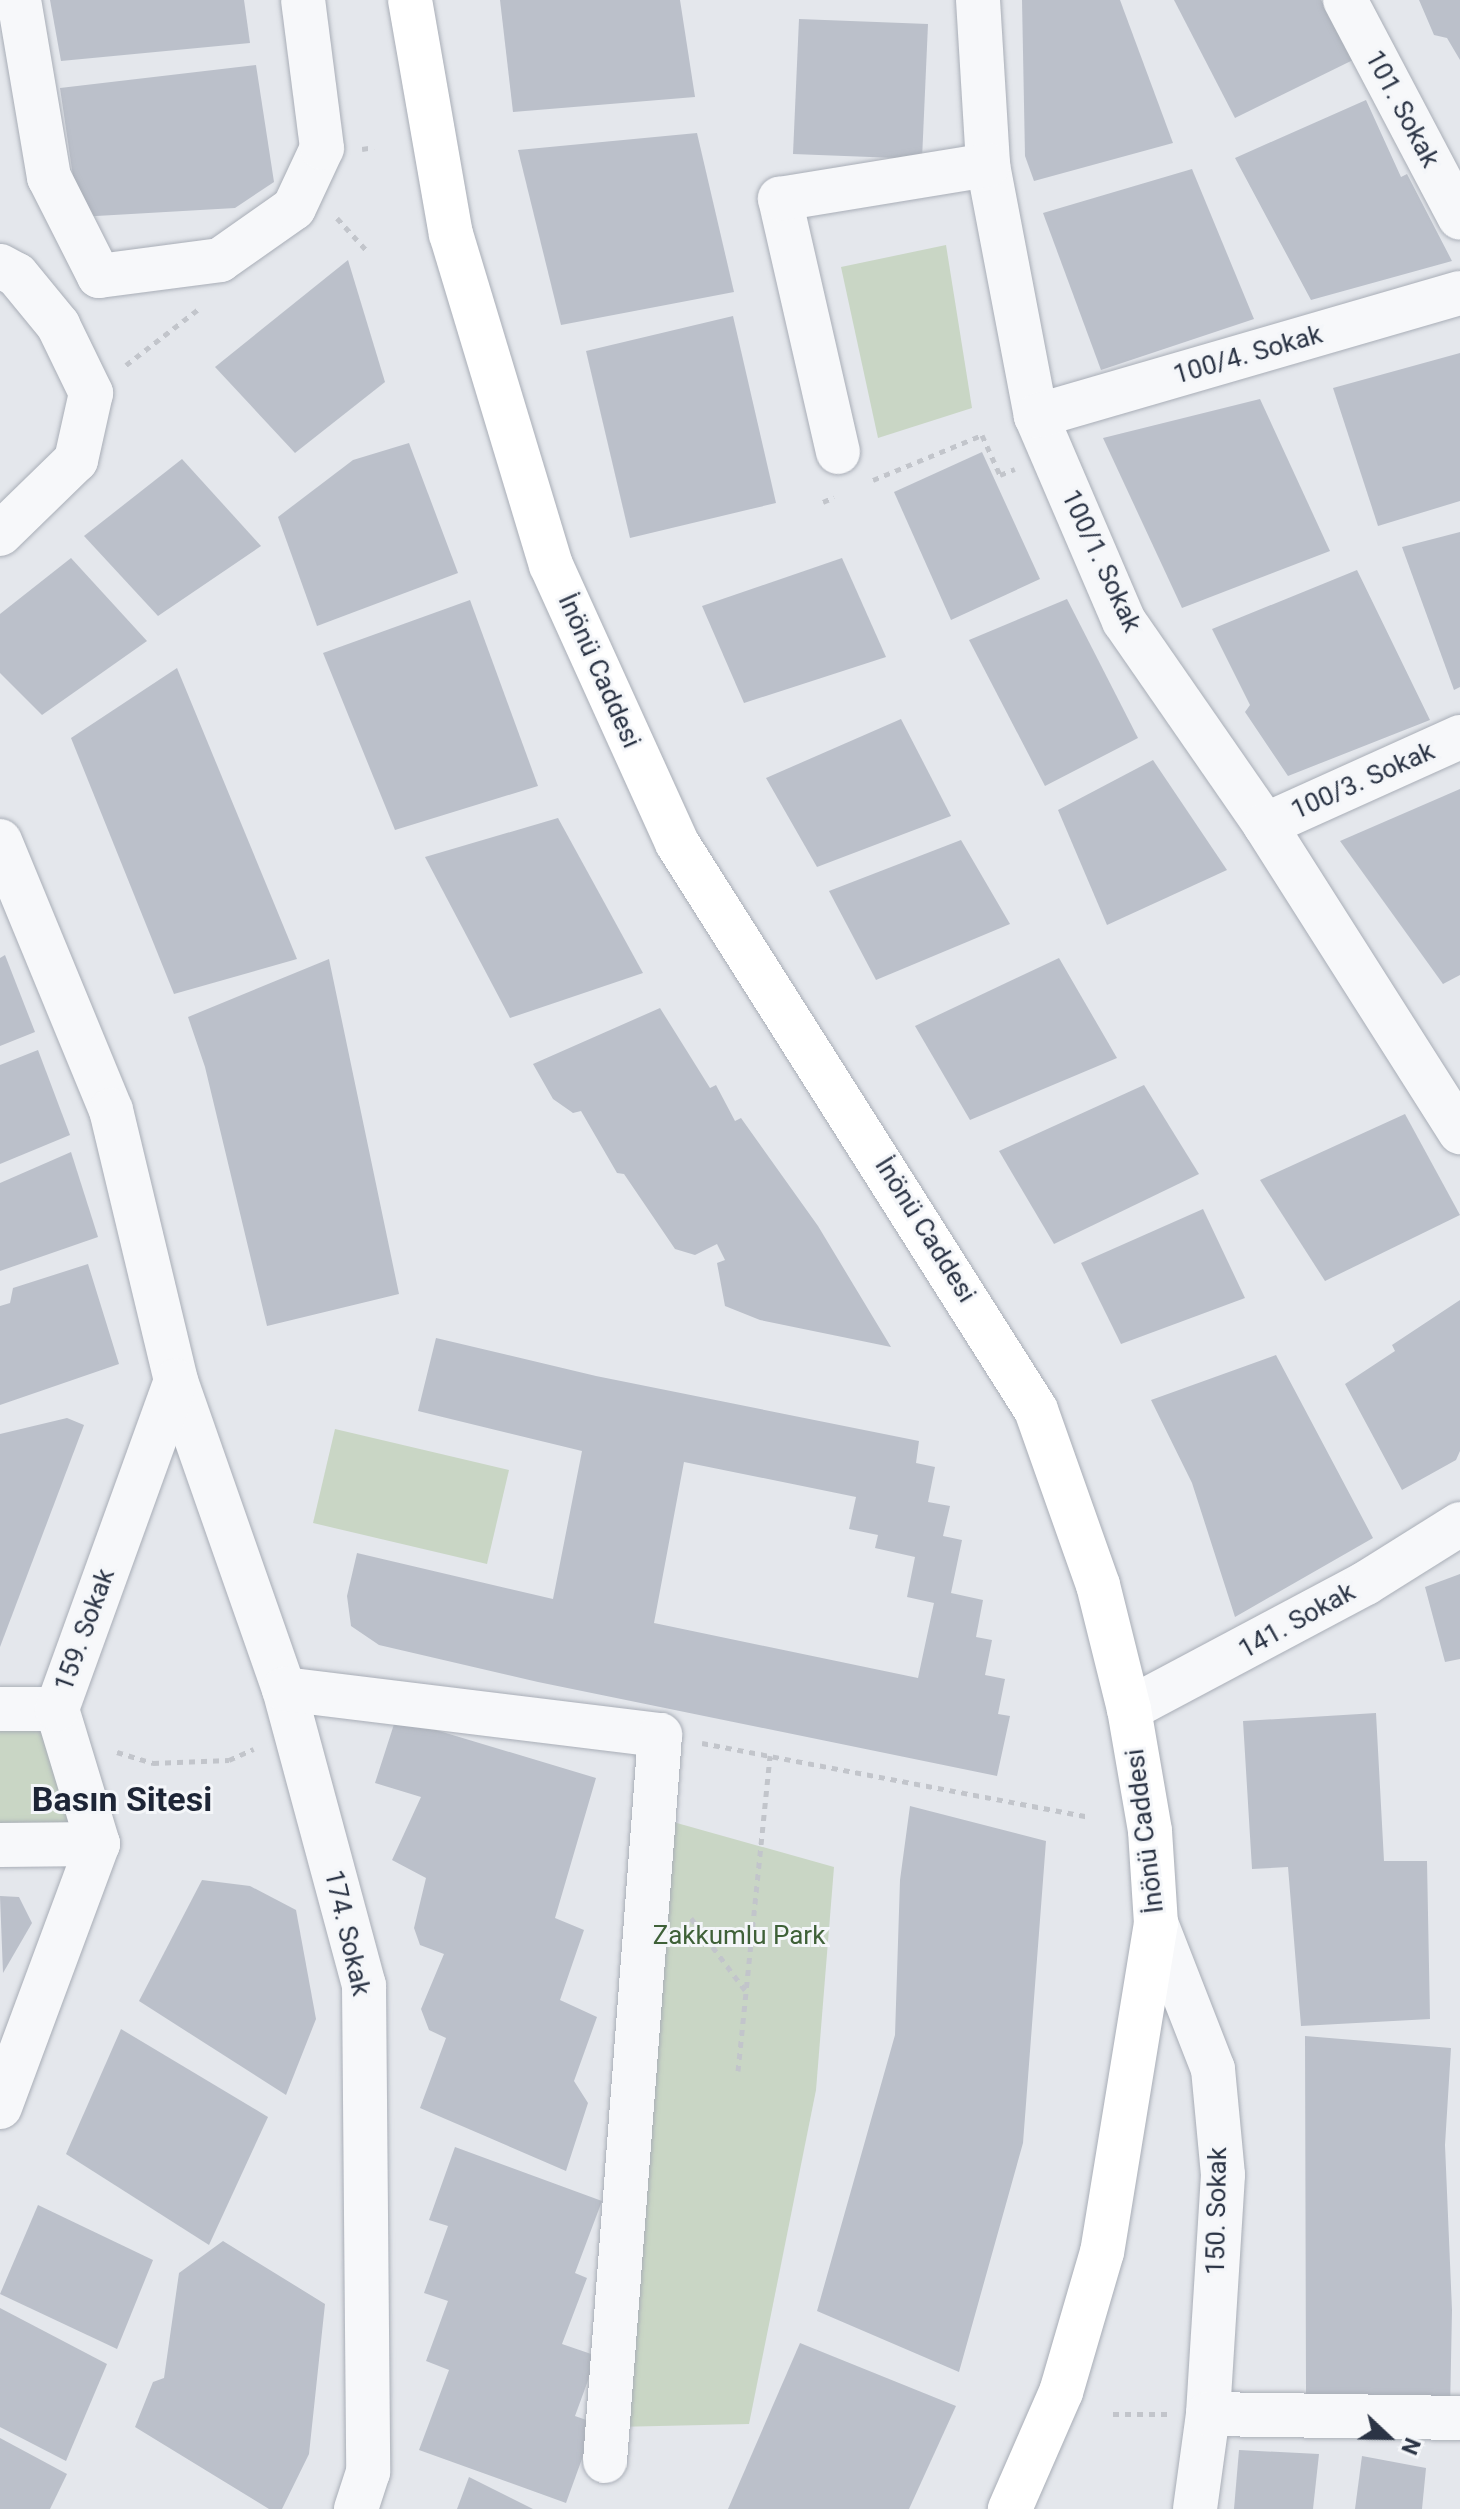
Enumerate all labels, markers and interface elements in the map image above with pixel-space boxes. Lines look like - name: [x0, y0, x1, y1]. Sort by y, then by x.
- street label: 101. Sokak: [1358, 45, 1446, 173]
- street label: 100/4. Sokak: [1170, 319, 1326, 391]
- street label: 100/1. Sokak: [1054, 485, 1148, 637]
- street label: İnönü Caddesi: [551, 589, 647, 753]
- street label: 100/3. Sokak: [1287, 736, 1439, 826]
- street label: İnönü Caddesi: [868, 1152, 982, 1308]
- street label: 159. Sokak: [48, 1565, 122, 1695]
- street label: 141. Sokak: [1234, 1576, 1360, 1666]
- street label: İnönü Caddesi: [1119, 1747, 1171, 1915]
- district label: Basın Sitesi: [32, 1780, 212, 1820]
- street label: 174. Sokak: [317, 1867, 377, 1999]
- park label: Zakkumlu Park: [653, 1920, 825, 1952]
- street label: 150. Sokak: [1200, 2147, 1234, 2275]
- north arrow: [1348, 2397, 1428, 2477]
- text: N: [1396, 2434, 1425, 2458]

